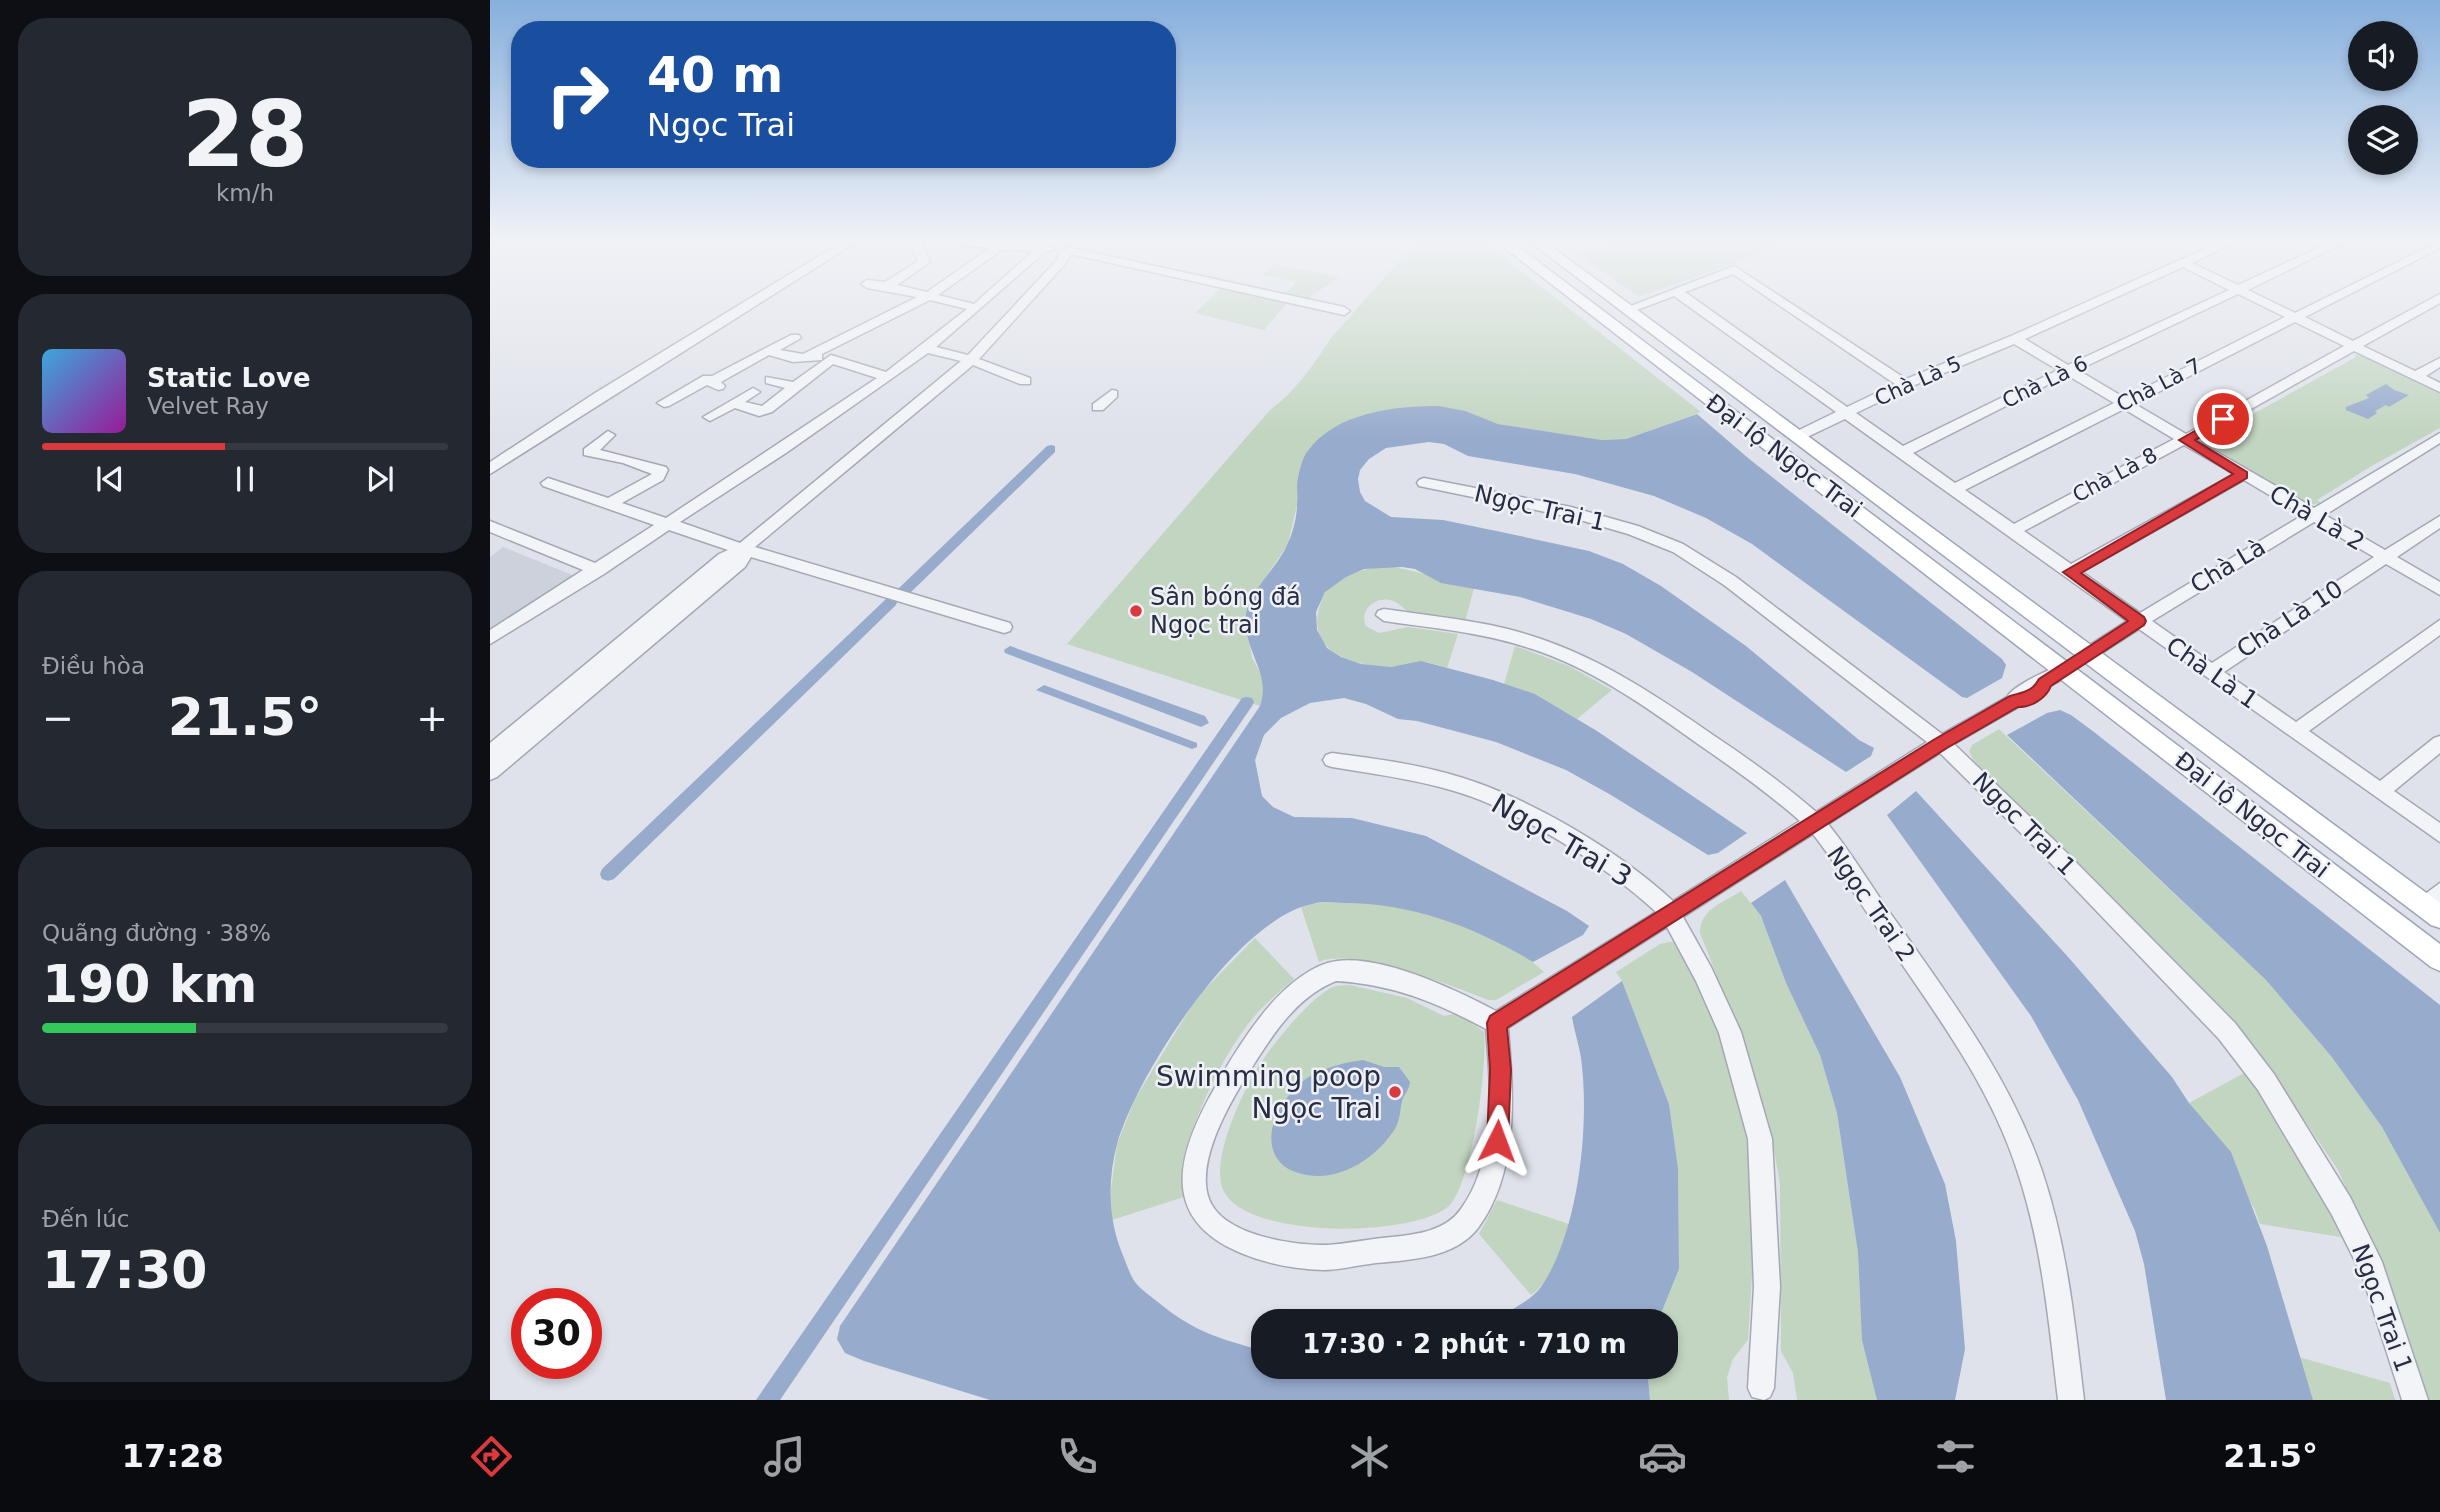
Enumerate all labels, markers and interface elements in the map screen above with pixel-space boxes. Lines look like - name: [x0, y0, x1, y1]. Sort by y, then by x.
- map controls: [2348, 21, 2418, 175]
- button: sound: [2348, 21, 2418, 91]
- text: 40 m: [647, 47, 783, 104]
- icon: right: [532, 49, 623, 140]
- text: 28: [182, 82, 308, 187]
- button: layers: [2348, 105, 2418, 175]
- text: Ngọc Trai: [647, 106, 795, 144]
- text: km/h: [216, 180, 274, 206]
- street label: Chà Là 5: [1871, 351, 1965, 411]
- street label: Chà Là 6: [1998, 351, 2092, 413]
- street label: Chà Là 7: [2113, 353, 2205, 417]
- text: Static Love: [147, 363, 311, 393]
- street label: Đại lộ Ngọc Trai: [1701, 388, 1867, 524]
- pin: [2193, 389, 2253, 449]
- text: Velvet Ray: [147, 393, 269, 419]
- icon: arrive: [2204, 400, 2242, 438]
- street label: Chà Là 8: [2069, 443, 2161, 507]
- icon: previous: [91, 460, 129, 498]
- icon: pause: [226, 460, 264, 498]
- icon: next: [361, 460, 399, 498]
- street label: Ngọc Trai 1: [1472, 479, 1608, 537]
- street label: Chà Là 2: [2264, 480, 2370, 556]
- street label: Chà Là: [2185, 533, 2271, 599]
- street label: Chà Là 10: [2232, 574, 2348, 664]
- place label: Sân bóng đá Ngọc trai: [1150, 583, 1301, 639]
- marker: Sân bóng đá Ngọc trai: [1128, 603, 1144, 619]
- street label: Chà Là 1: [2161, 631, 2263, 715]
- text: Điều hòa: [42, 653, 145, 679]
- text: 21.5°: [168, 687, 322, 747]
- text: −: [42, 696, 74, 740]
- text: +: [416, 696, 448, 740]
- street label: Đại lộ Ngọc Trai: [2169, 746, 2335, 884]
- street label: Ngọc Trai 1: [1967, 767, 2081, 881]
- street label: Ngọc Trai 3: [1486, 787, 1638, 894]
- street label: Ngọc Trai 2: [1821, 841, 1921, 967]
- text: Quãng đường · 38%: [42, 920, 271, 946]
- text: 190 km: [42, 954, 257, 1014]
- place label: Swimming poop Ngọc Trai: [1156, 1060, 1381, 1125]
- marker: Swimming poop Ngọc Trai: [1387, 1084, 1403, 1100]
- position arrow: [1460, 1104, 1534, 1178]
- text: Đến lúc: [42, 1206, 129, 1232]
- text: 17:30: [42, 1240, 208, 1300]
- street label: Ngọc Trai 1: [2346, 1240, 2418, 1376]
- speed limit sign: 30: [511, 1288, 602, 1379]
- text: 17:30 · 2 phút · 710 m: [1302, 1329, 1627, 1359]
- icon: directions: [467, 1432, 516, 1481]
- icon: music: [760, 1432, 809, 1481]
- icon: phone: [1053, 1432, 1102, 1481]
- icon: climate: [1345, 1432, 1394, 1481]
- icon: car: [1638, 1432, 1687, 1481]
- icon: filters: [1931, 1432, 1980, 1481]
- text: 17:28: [122, 1437, 224, 1475]
- text: 21.5°: [2223, 1437, 2318, 1475]

